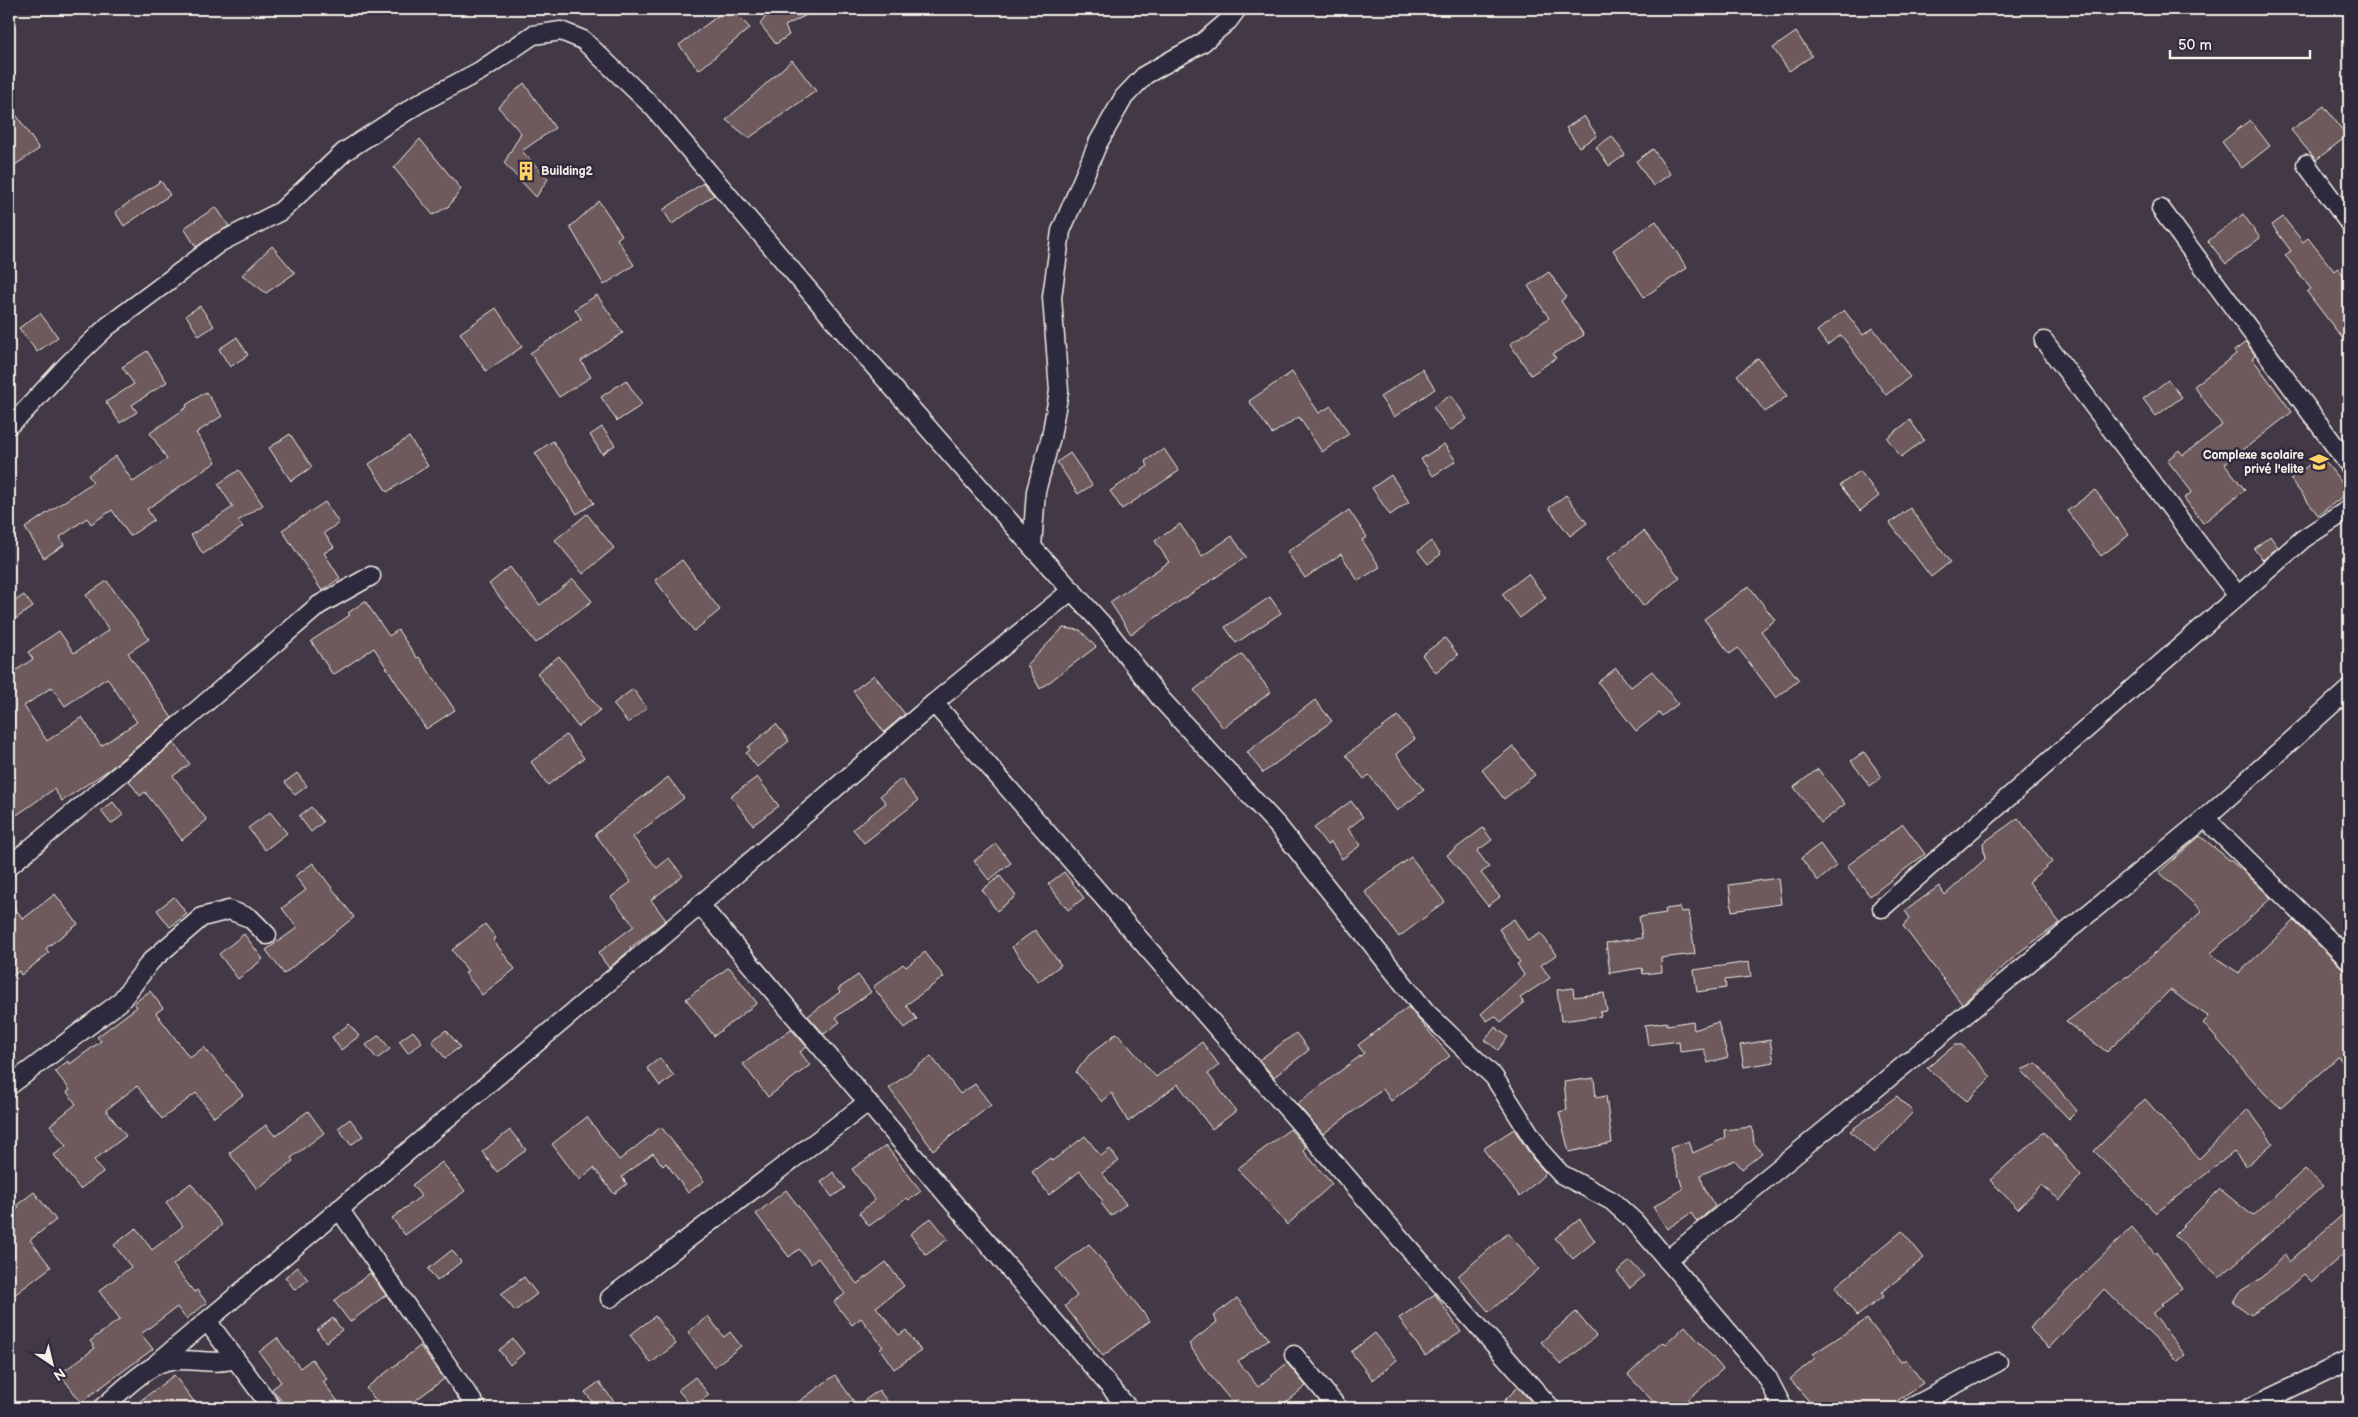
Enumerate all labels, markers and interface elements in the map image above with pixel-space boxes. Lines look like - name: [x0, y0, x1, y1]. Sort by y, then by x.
- scale bar: [2170, 28, 2310, 60]
- text: 50 m: [2178, 36, 2212, 55]
- building icon: Building2: [515, 160, 537, 182]
- place label: Building2: [541, 164, 594, 179]
- place label: Complexe scolaire privé l'elite: [2203, 448, 2304, 477]
- school or university icon: Complexe scolaire privé l'elite: [2308, 451, 2330, 473]
- north arrow: [28, 1340, 78, 1390]
- text: N: [50, 1364, 68, 1384]

